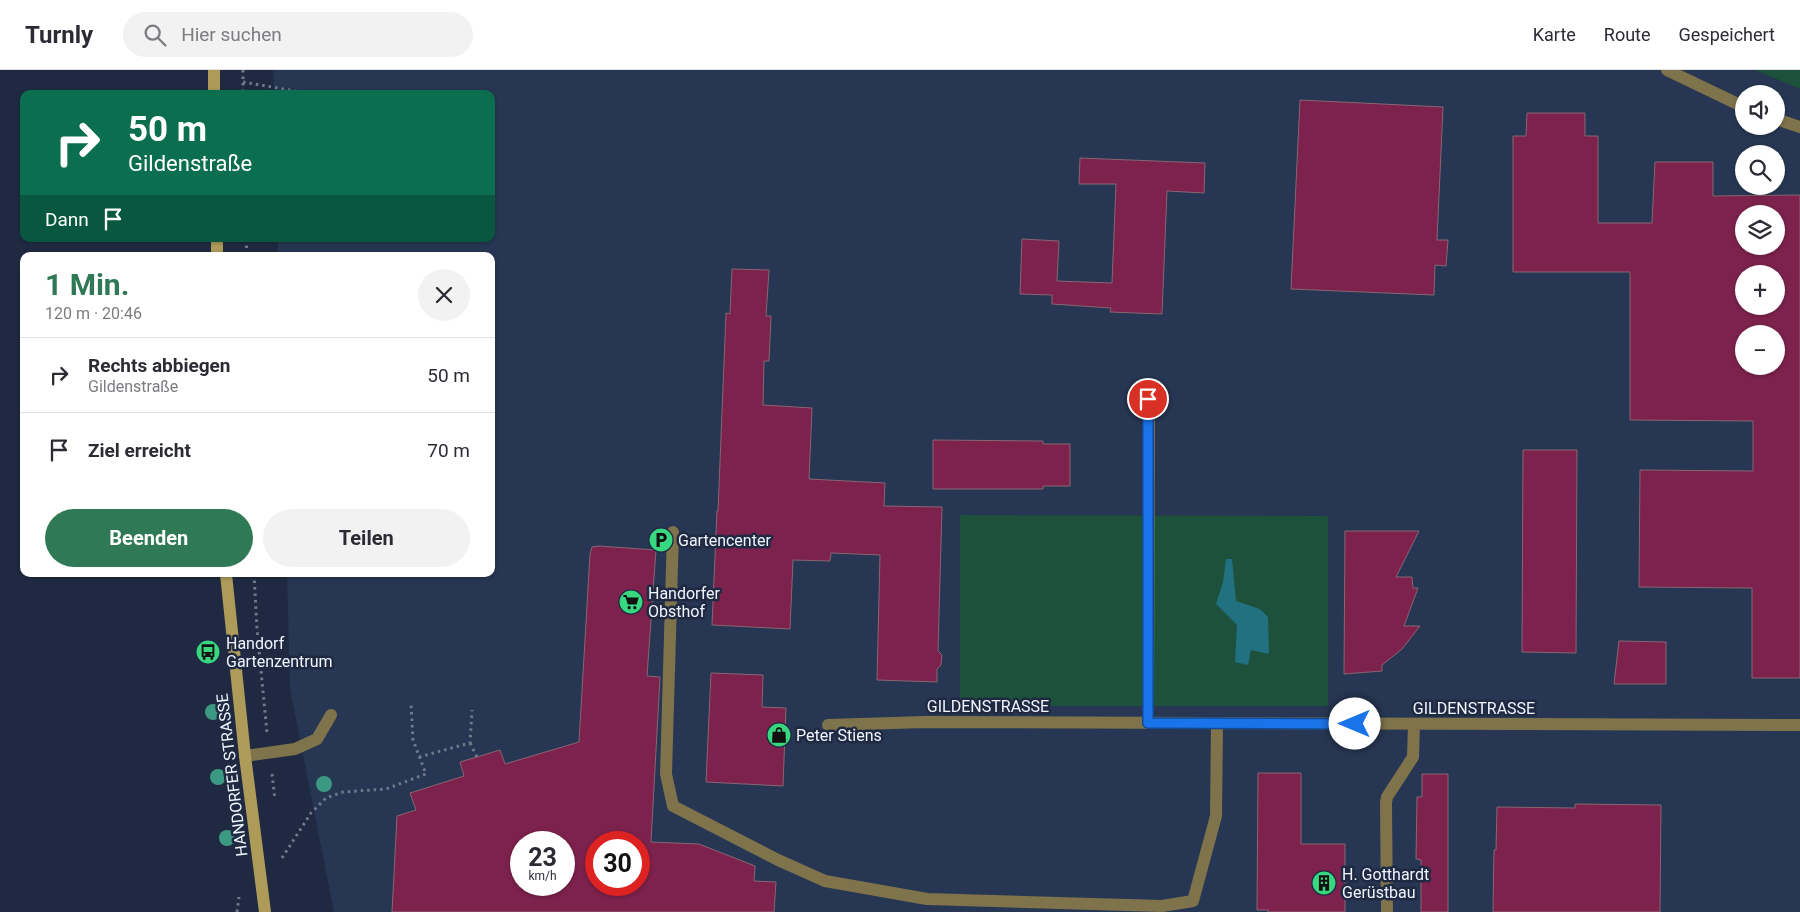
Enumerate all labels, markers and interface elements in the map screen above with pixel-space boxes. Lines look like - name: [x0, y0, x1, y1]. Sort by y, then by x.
- search box: [123, 12, 473, 57]
- text: Turnly: [25, 21, 93, 49]
- icon: search: [141, 21, 169, 49]
- text: Hier suchen: [181, 23, 282, 46]
- text: Karte: [1533, 24, 1576, 45]
- text: Route: [1604, 24, 1651, 45]
- text: Gespeichert: [1679, 24, 1775, 45]
- map controls: [1735, 85, 1785, 375]
- button: sound: [1735, 85, 1785, 135]
- text: 50 m: [128, 109, 207, 150]
- icon: right: [45, 110, 110, 175]
- button: search: [1735, 145, 1785, 195]
- text: Gildenstraße: [128, 151, 252, 176]
- icon: arrive: [99, 205, 127, 233]
- button: layers: [1735, 205, 1785, 255]
- text: Dann: [45, 208, 89, 231]
- button: +: [1735, 265, 1785, 315]
- text: 1 Min.: [45, 267, 129, 302]
- button: close: [418, 269, 470, 321]
- text: 120 m · 20:46: [45, 304, 142, 323]
- button: −: [1735, 325, 1785, 375]
- text: Rechts abbiegen: [88, 354, 230, 377]
- icon: right: [45, 361, 73, 389]
- text: 50 m: [427, 364, 470, 387]
- text: Gildenstraße: [88, 377, 178, 396]
- pin: [1127, 378, 1169, 420]
- icon: arrive: [1134, 385, 1162, 413]
- icon: arrive: [45, 436, 73, 464]
- text: Ziel erreicht: [88, 439, 191, 462]
- text: 70 m: [427, 439, 470, 462]
- button: Beenden: [45, 509, 253, 567]
- button: Teilen: [263, 509, 470, 567]
- parking icon: Gartencenter: [648, 527, 674, 553]
- place label: Gartencenter: [678, 531, 771, 550]
- place label: Handorfer Obsthof: [648, 584, 721, 621]
- supermarket icon: Handorfer Obsthof: [618, 589, 644, 615]
- place label: Handorf Gartenzentrum: [226, 634, 333, 671]
- bus stop icon: Handorf Gartenzentrum: [195, 639, 221, 665]
- street label: HANDORFER STRASSE: [213, 692, 251, 858]
- street label: GILDENSTRASSE: [927, 697, 1049, 716]
- position arrow: [1328, 697, 1380, 749]
- street label: GILDENSTRASSE: [1413, 699, 1535, 718]
- shop icon: Peter Stiens: [766, 722, 792, 748]
- place label: Peter Stiens: [796, 726, 882, 745]
- speed limit sign: 30: [585, 831, 650, 896]
- text: 23: [528, 843, 557, 872]
- place label: H. Gotthardt Gerüstbau: [1342, 865, 1429, 902]
- text: km/h: [528, 869, 557, 883]
- building icon: H. Gotthardt Gerüstbau: [1311, 870, 1337, 896]

